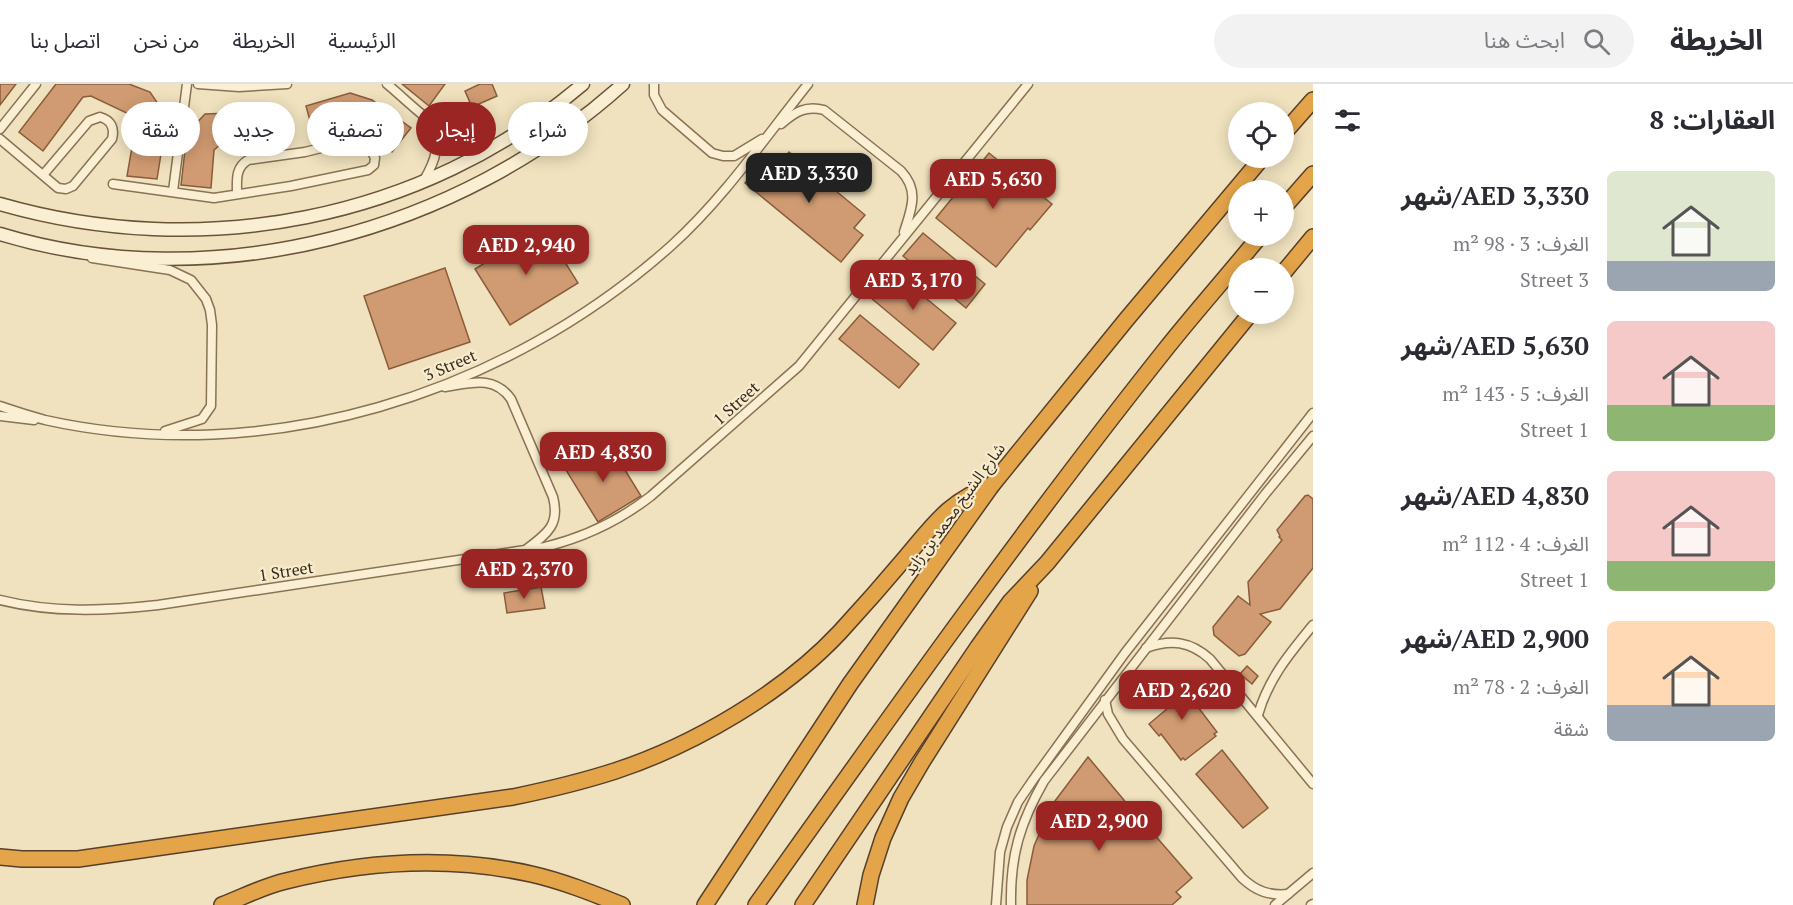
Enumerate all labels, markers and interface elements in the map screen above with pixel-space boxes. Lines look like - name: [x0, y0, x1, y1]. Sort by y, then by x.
- search box: [1214, 14, 1634, 68]
- text: الخريطة: [1670, 21, 1763, 58]
- text: ابحث هنا: [1484, 25, 1565, 54]
- icon: search: [1580, 25, 1613, 58]
- text: اتصل بنا: [30, 26, 101, 54]
- text: من نحن: [134, 26, 199, 54]
- text: الخريطة: [232, 26, 295, 54]
- text: الرئيسية: [328, 26, 396, 54]
- chip: شقة: [121, 102, 200, 156]
- chip: جديد: [212, 102, 295, 156]
- chip: تصفية: [307, 102, 404, 156]
- chip: إيجار: [416, 102, 496, 156]
- chip: شراء: [508, 102, 588, 156]
- map controls: [1228, 102, 1294, 324]
- button: locate: [1228, 102, 1294, 168]
- text: العقارات: 8: [1649, 102, 1775, 136]
- icon: filters: [1331, 104, 1364, 137]
- pin: AED 3,330: [740, 153, 878, 204]
- text: AED 3,330: [760, 159, 858, 186]
- pin: AED 5,630: [924, 159, 1062, 210]
- text: AED 5,630: [944, 165, 1042, 192]
- text: AED 3,330/شهر: [1401, 178, 1589, 212]
- button: +: [1228, 180, 1294, 246]
- icon: home: [1655, 195, 1727, 267]
- pin: AED 2,940: [457, 225, 595, 276]
- text: الغرف: 3 · 98 m²: [1453, 230, 1589, 257]
- text: AED 2,940: [477, 231, 575, 258]
- button: −: [1228, 258, 1294, 324]
- pin: AED 3,170: [844, 260, 982, 311]
- text: AED 3,170: [864, 266, 962, 293]
- text: 3 Street: [1520, 266, 1589, 293]
- text: AED 5,630/شهر: [1401, 328, 1589, 362]
- street label: 3 Street: [420, 344, 480, 386]
- icon: home: [1655, 345, 1727, 417]
- street label: 1 Street: [708, 376, 764, 430]
- text: الغرف: 5 · 143 m²: [1442, 380, 1589, 407]
- text: 1 Street: [1520, 416, 1589, 443]
- pin: AED 4,830: [534, 432, 672, 483]
- text: AED 4,830: [554, 438, 652, 465]
- street label: شارع الشيخ محمد بن زايد: [898, 438, 1011, 581]
- text: AED 4,830/شهر: [1401, 478, 1589, 512]
- icon: home: [1655, 495, 1727, 567]
- text: الغرف: 4 · 112 m²: [1442, 530, 1589, 557]
- pin: AED 2,370: [455, 549, 593, 600]
- text: AED 2,370: [475, 555, 573, 582]
- street label: 1 Street: [257, 556, 315, 586]
- text: 1 Street: [1520, 566, 1589, 593]
- text: AED 2,900/شهر: [1401, 621, 1589, 655]
- icon: home: [1655, 645, 1727, 717]
- pin: AED 2,620: [1113, 670, 1251, 721]
- text: الغرف: 2 · 78 m²: [1453, 673, 1589, 700]
- text: AED 2,620: [1133, 676, 1231, 703]
- text: شقة: [1554, 715, 1589, 742]
- pin: AED 2,900: [1030, 801, 1168, 852]
- text: AED 2,900: [1050, 807, 1148, 834]

